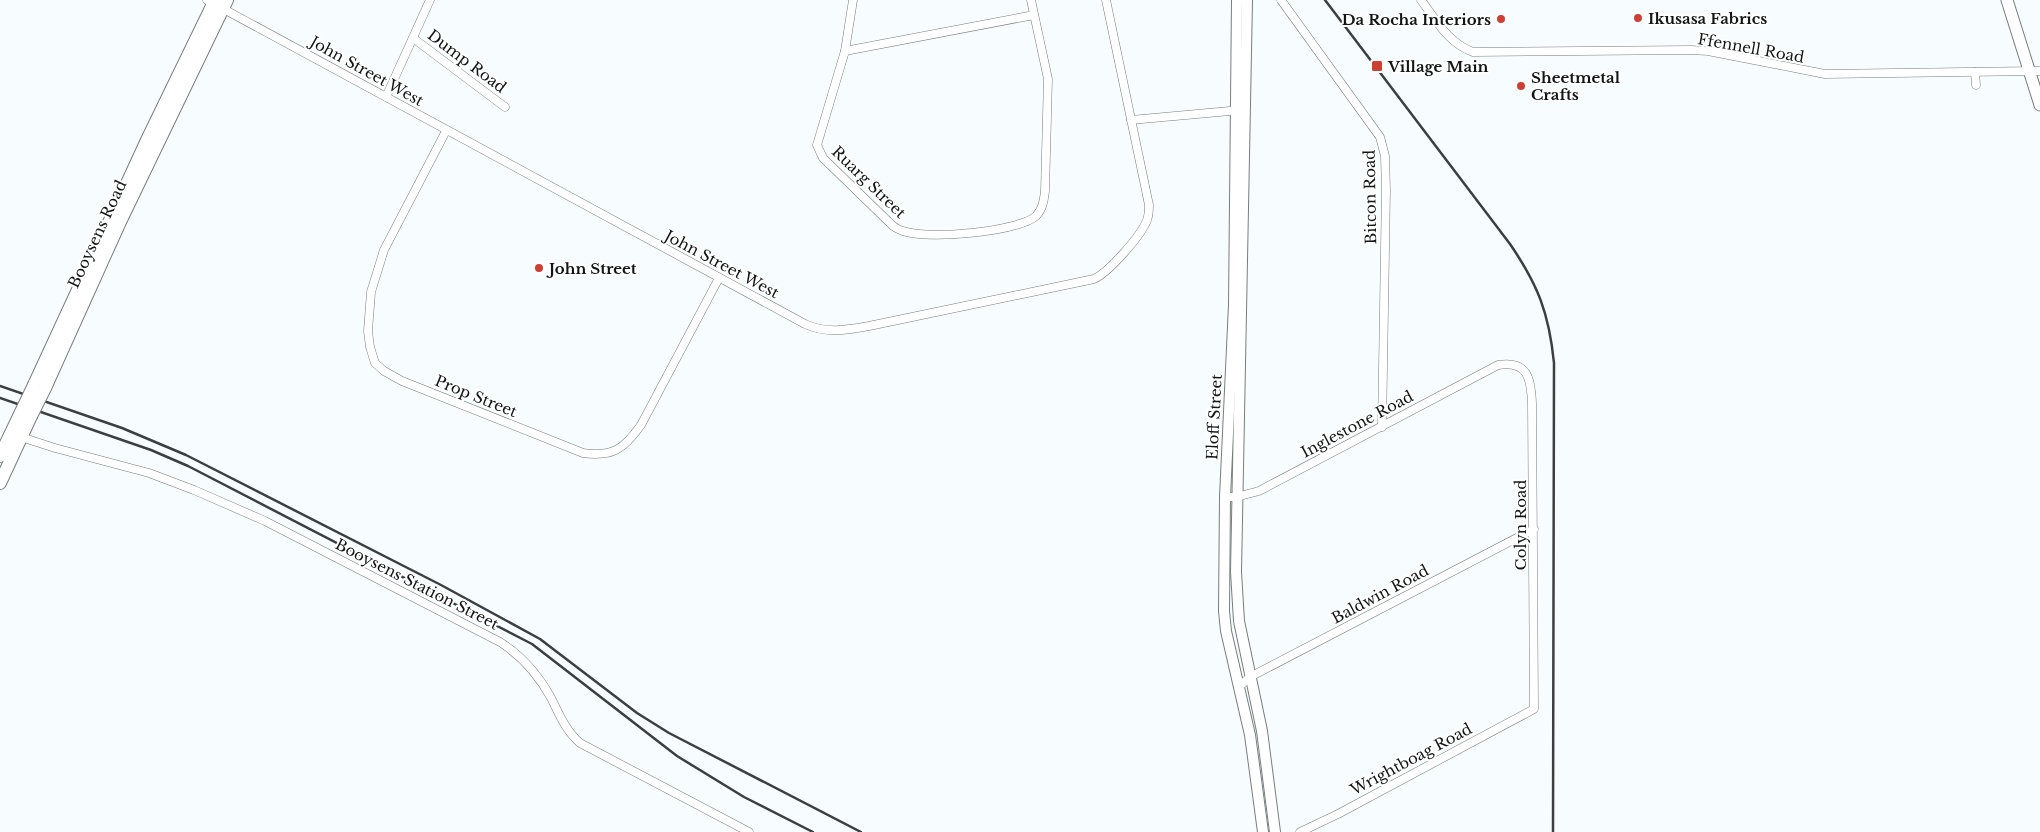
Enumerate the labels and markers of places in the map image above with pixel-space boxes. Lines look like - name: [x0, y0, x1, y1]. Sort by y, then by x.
- place label: Ikusasa Fabrics: [1648, 9, 1767, 28]
- place label: Da Rocha Interiors: [1342, 10, 1491, 29]
- marker: Ikusasa Fabrics: [1632, 12, 1644, 24]
- marker: Da Rocha Interiors: [1495, 13, 1507, 25]
- place label: Village Main: [1387, 57, 1489, 76]
- marker: Village Main: [1370, 59, 1384, 73]
- place label: Sheetmetal Crafts: [1531, 68, 1621, 104]
- marker: Sheetmetal Crafts: [1515, 80, 1527, 92]
- place label: John Street: [546, 259, 637, 278]
- marker: John Street: [533, 262, 545, 274]

